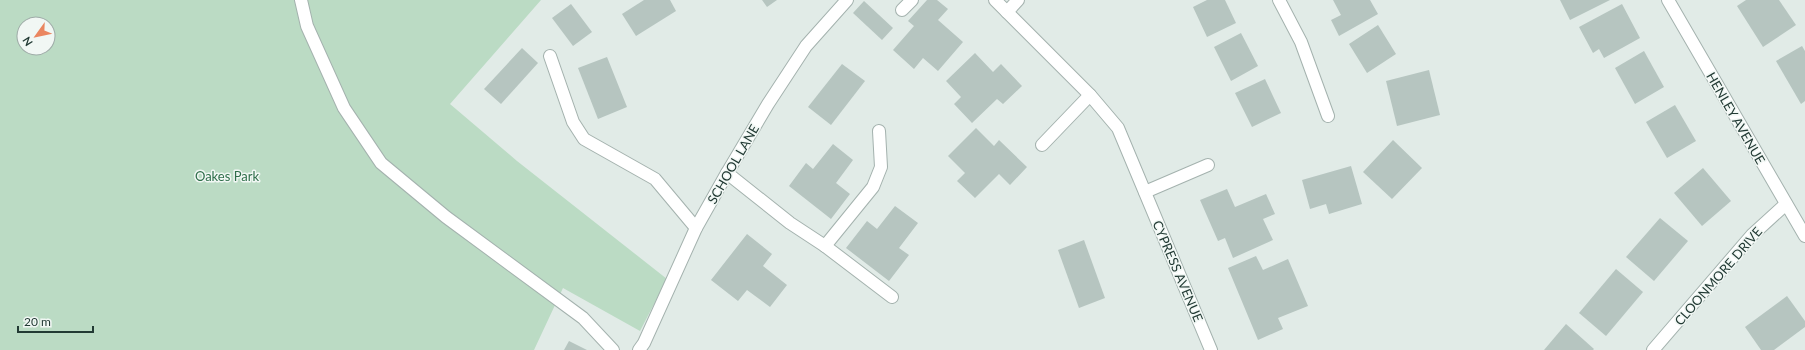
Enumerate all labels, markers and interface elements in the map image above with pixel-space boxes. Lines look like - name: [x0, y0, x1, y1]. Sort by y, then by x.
- north arrow: [16, 16, 56, 56]
- text: N: [19, 35, 35, 49]
- street label: HENLEY AVENUE: [1703, 69, 1769, 167]
- street label: SCHOOL LANE: [704, 121, 762, 207]
- park label: Oakes Park: [195, 168, 259, 184]
- street label: CYPRESS AVENUE: [1149, 218, 1207, 324]
- street label: CLOONMORE DRIVE: [1671, 224, 1765, 328]
- scale bar: [18, 308, 93, 334]
- text: 20 m: [24, 314, 51, 329]

